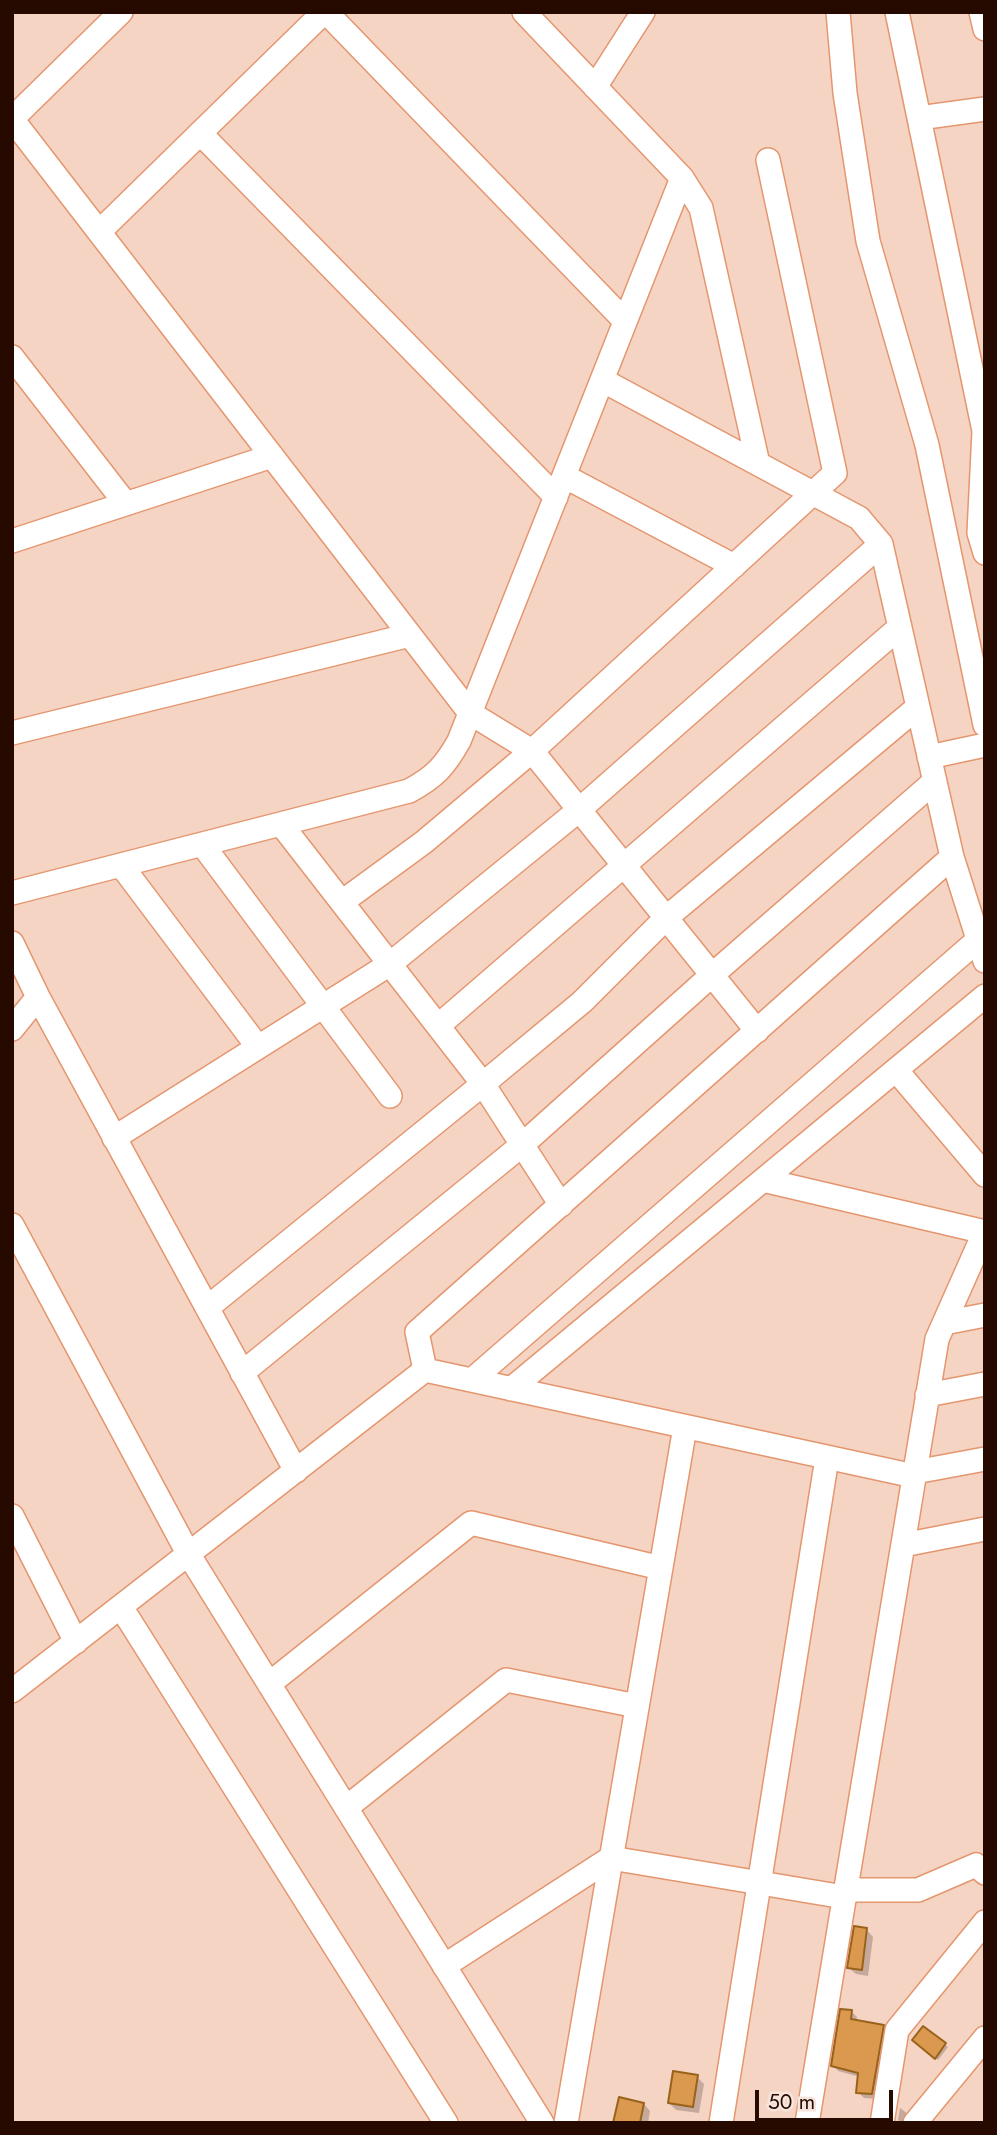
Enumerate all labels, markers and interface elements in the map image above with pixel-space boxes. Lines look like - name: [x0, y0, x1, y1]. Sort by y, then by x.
- scale bar: [759, 2076, 897, 2120]
- text: 50 m: [768, 2087, 815, 2117]

